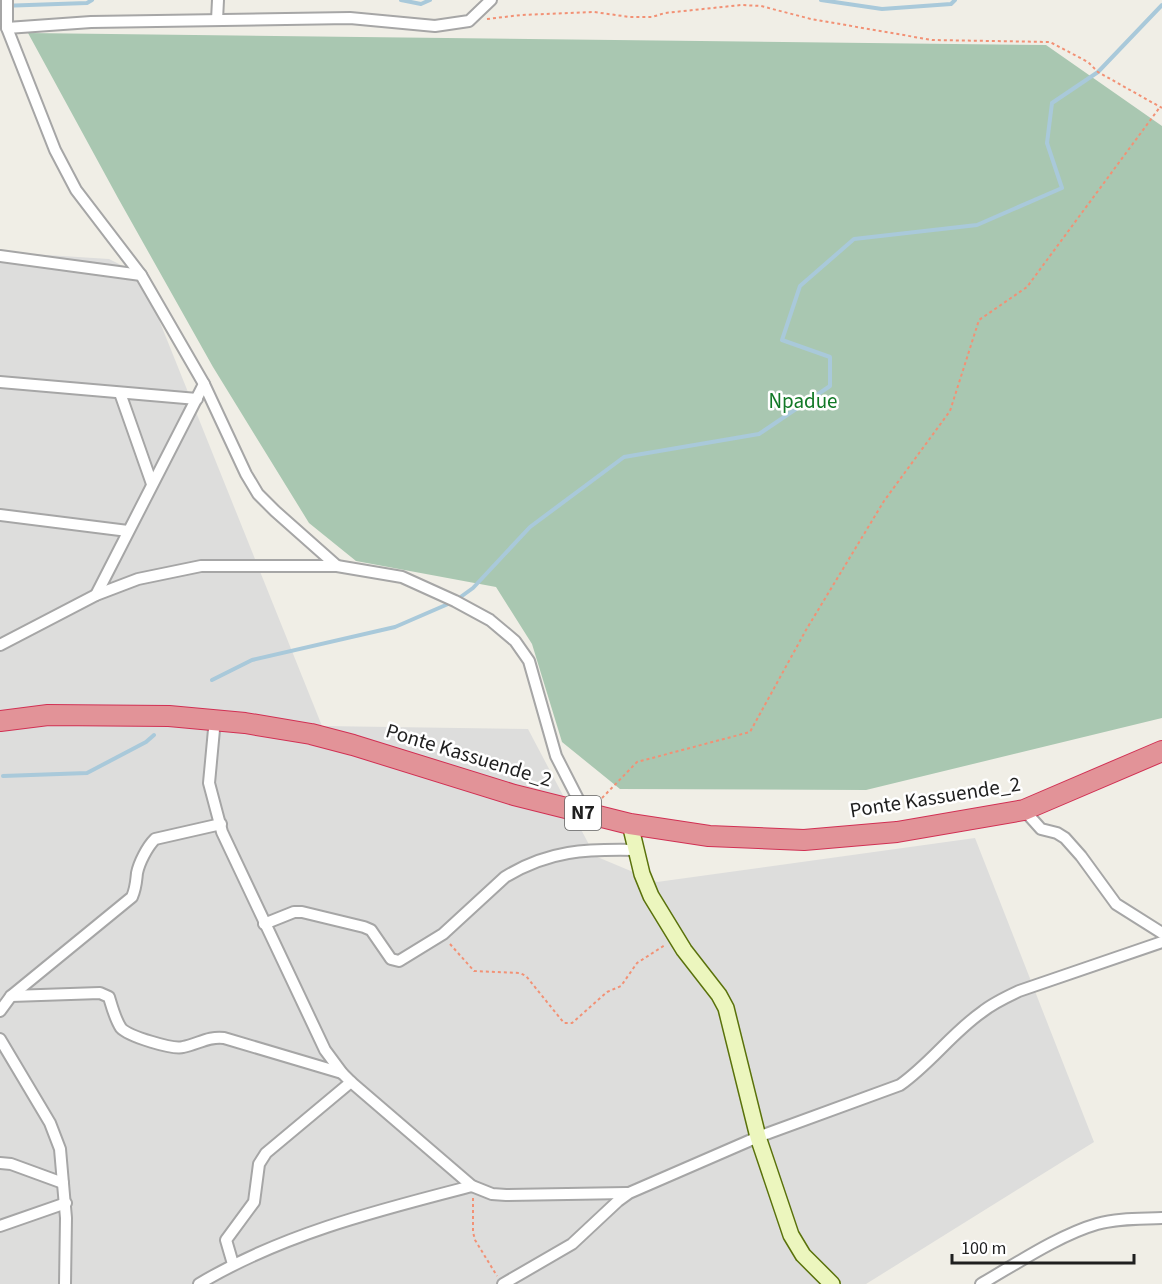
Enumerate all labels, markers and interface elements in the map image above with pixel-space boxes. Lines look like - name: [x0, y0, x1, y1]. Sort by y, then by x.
- park label: Npadue: [768, 386, 838, 416]
- street label: Ponte Kassuende_2: [382, 715, 556, 795]
- street label: Ponte Kassuende_2: [848, 769, 1022, 825]
- road number: N7: [565, 796, 601, 830]
- scale bar: [952, 1227, 1134, 1265]
- text: 100 m: [961, 1236, 1006, 1261]

